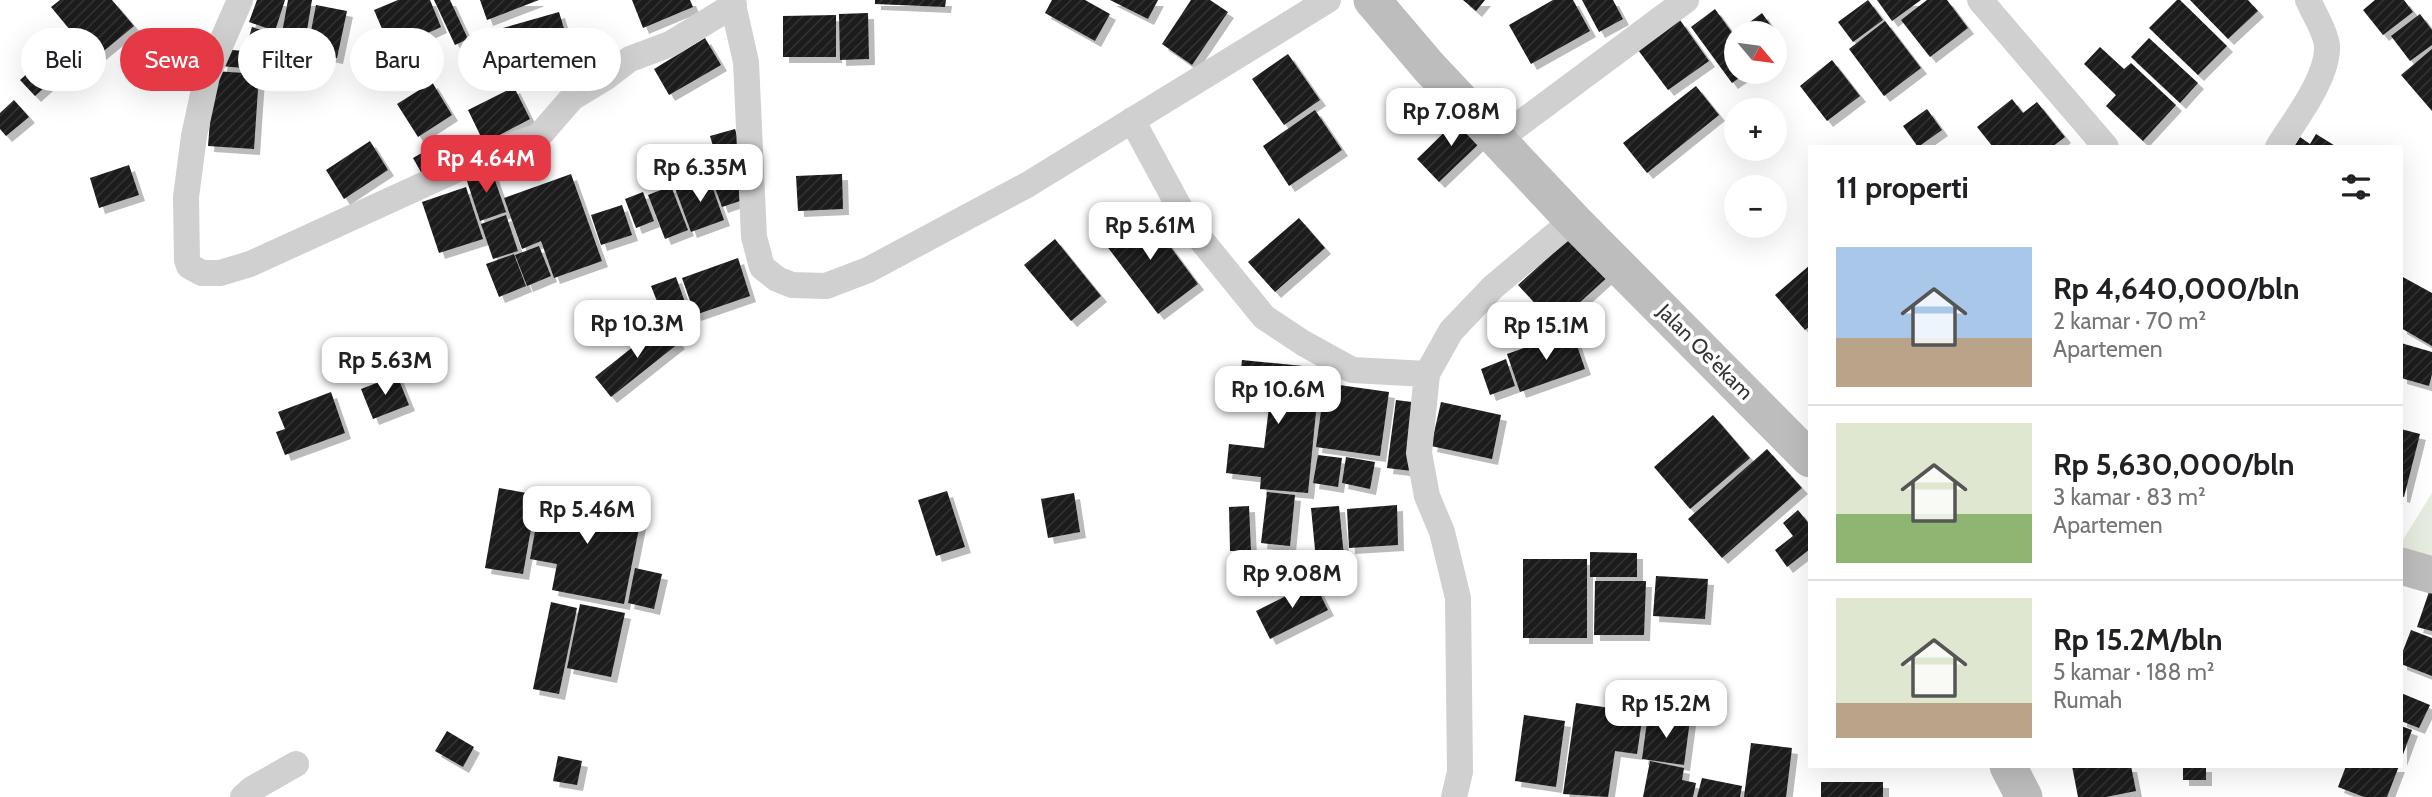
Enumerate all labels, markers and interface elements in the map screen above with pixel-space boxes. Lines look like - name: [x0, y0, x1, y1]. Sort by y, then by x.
- north arrow: [1724, 21, 1787, 84]
- map controls: [1724, 21, 1787, 238]
- chip: Beli: [21, 28, 106, 91]
- chip: Sewa: [120, 28, 224, 91]
- chip: Filter: [238, 28, 336, 91]
- chip: Baru: [350, 28, 444, 91]
- chip: Apartemen: [458, 28, 621, 91]
- pin: Rp 7.08M: [1379, 88, 1523, 148]
- text: Rp 7.08M: [1402, 97, 1500, 125]
- button: +: [1724, 98, 1787, 161]
- pin: Rp 4.64M: [414, 136, 558, 195]
- text: Rp 4.64M: [437, 144, 535, 172]
- pin: Rp 6.35M: [628, 144, 772, 204]
- text: Rp 6.35M: [653, 153, 747, 181]
- icon: filters: [2337, 168, 2375, 206]
- text: 11 properti: [1836, 169, 1969, 206]
- button: −: [1724, 175, 1787, 238]
- pin: Rp 5.61M: [1078, 202, 1222, 262]
- text: Rp 5.61M: [1105, 211, 1195, 239]
- text: Rp 4,640,000/bln: [2053, 270, 2300, 307]
- icon: home: [1892, 275, 1976, 359]
- street label: Jalan Oe'ekam: [1652, 298, 1758, 405]
- pin: Rp 10.3M: [565, 300, 709, 360]
- pin: Rp 15.1M: [1474, 302, 1618, 362]
- text: 2 kamar · 70 m²: [2053, 307, 2206, 335]
- text: Rp 10.3M: [590, 309, 684, 337]
- text: Rp 15.1M: [1503, 311, 1589, 339]
- text: Apartemen: [2053, 335, 2163, 363]
- pin: Rp 5.63M: [313, 338, 457, 397]
- text: Rp 5.63M: [338, 346, 432, 374]
- pin: Rp 10.6M: [1206, 366, 1350, 426]
- text: Rp 10.6M: [1231, 375, 1325, 403]
- text: Rp 5,630,000/bln: [2053, 446, 2295, 483]
- icon: home: [1892, 451, 1976, 535]
- text: 3 kamar · 83 m²: [2053, 483, 2206, 511]
- pin: Rp 5.46M: [515, 486, 659, 546]
- text: Rp 5.46M: [539, 495, 635, 523]
- text: Apartemen: [2053, 511, 2163, 539]
- pin: Rp 9.08M: [1220, 550, 1364, 610]
- text: Rp 9.08M: [1242, 559, 1342, 587]
- text: Rp 15.2M/bln: [2053, 621, 2223, 658]
- icon: home: [1892, 626, 1976, 710]
- text: 5 kamar · 188 m²: [2053, 658, 2215, 686]
- pin: Rp 15.2M: [1594, 680, 1738, 740]
- text: Rumah: [2053, 686, 2122, 714]
- text: Rp 15.2M: [1621, 689, 1711, 717]

